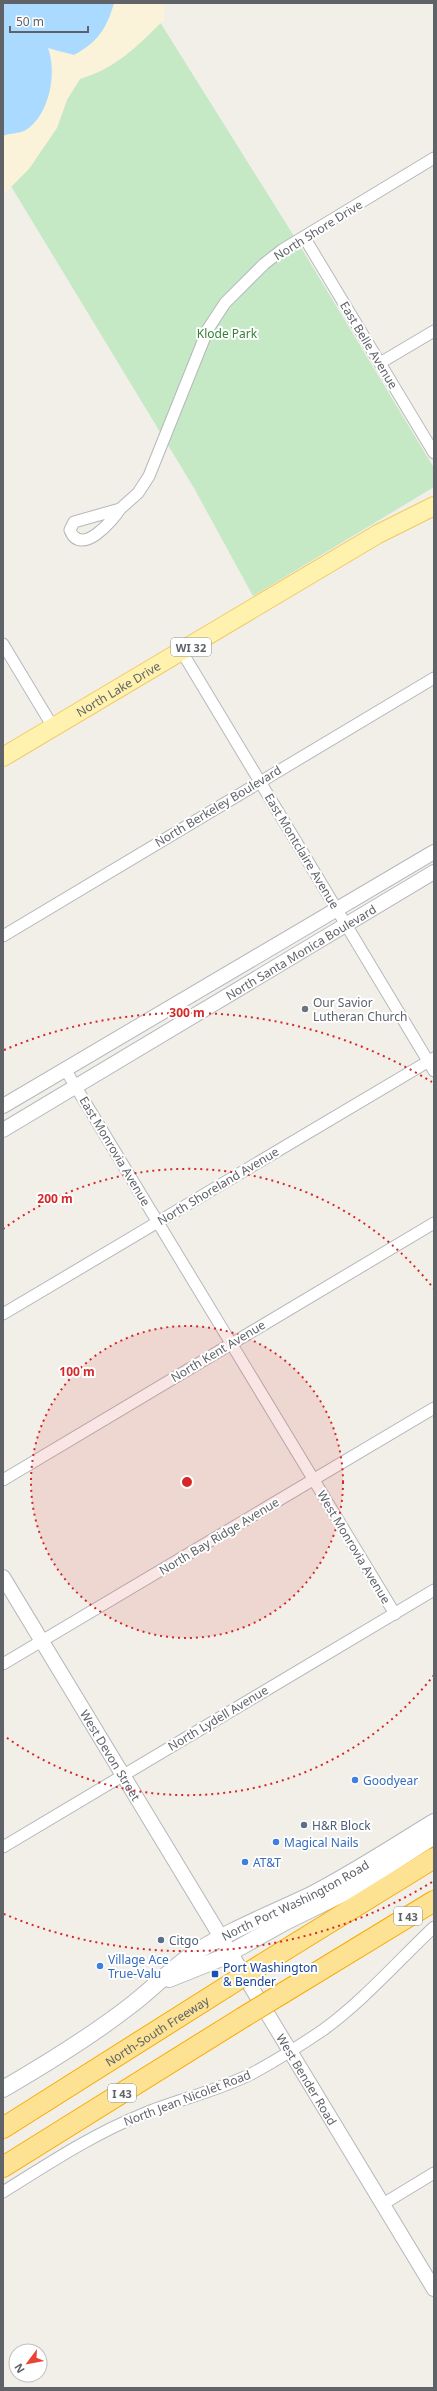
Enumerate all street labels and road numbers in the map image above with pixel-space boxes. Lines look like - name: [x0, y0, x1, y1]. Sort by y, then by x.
- street label: North Shore Drive: [270, 196, 366, 264]
- street label: East Belle Avenue: [336, 298, 402, 392]
- road number: WI 32: [171, 638, 211, 656]
- street label: North Lake Drive: [73, 657, 164, 720]
- street label: North Berkeley Boulevard: [152, 761, 284, 851]
- street label: East Montclaire Avenue: [261, 790, 343, 912]
- street label: North Santa Monica Boulevard: [222, 900, 379, 1003]
- street label: East Monrovia Avenue: [76, 1093, 155, 1209]
- street label: North Shoreland Avenue: [154, 1143, 282, 1229]
- street label: North Kent Avenue: [168, 1316, 269, 1386]
- street label: West Monrovia Avenue: [313, 1487, 395, 1607]
- street label: North Bay Ridge Avenue: [156, 1493, 282, 1579]
- street label: North Lydell Avenue: [165, 1681, 272, 1755]
- street label: West Devon Street: [77, 1706, 145, 1804]
- street label: North Port Washington Road: [218, 1856, 372, 1944]
- road number: I 43: [394, 1907, 422, 1925]
- street label: North-South Freeway: [102, 1991, 213, 2070]
- street label: West Bender Road: [273, 2030, 341, 2128]
- street label: North Jean Nicolet Road: [121, 2066, 253, 2130]
- road number: I 43: [108, 2084, 136, 2102]

